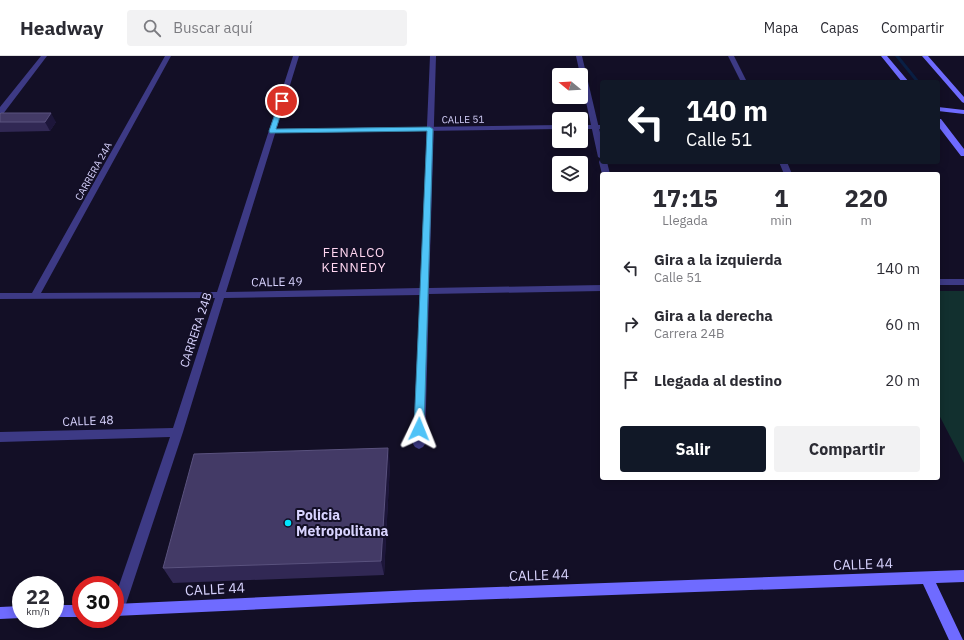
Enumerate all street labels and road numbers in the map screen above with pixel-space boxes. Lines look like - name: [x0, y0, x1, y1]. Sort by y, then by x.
- street label: CALLE 51: [441, 113, 485, 126]
- street label: CARRERA 24A: [72, 139, 115, 203]
- street label: CALLE 49: [251, 274, 303, 289]
- street label: CARRERA 24B: [176, 290, 215, 369]
- street label: CALLE 48: [62, 412, 114, 429]
- street label: CALLE 44: [833, 554, 893, 574]
- street label: CALLE 44: [509, 565, 569, 585]
- street label: CALLE 44: [185, 578, 245, 600]

